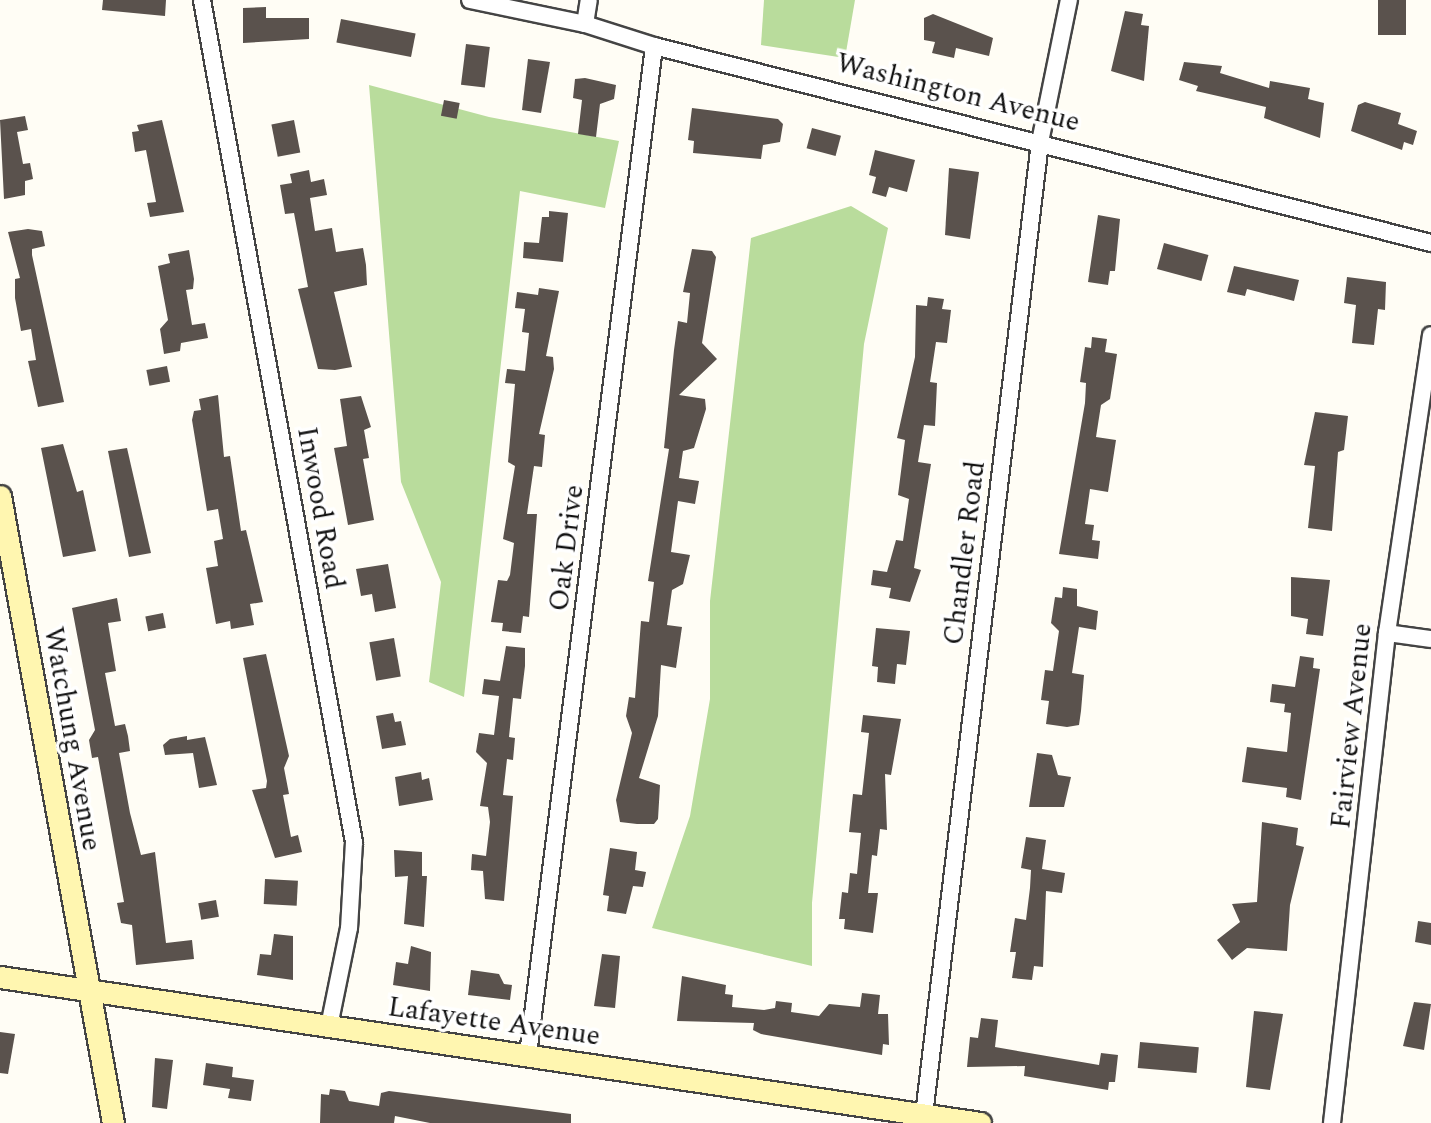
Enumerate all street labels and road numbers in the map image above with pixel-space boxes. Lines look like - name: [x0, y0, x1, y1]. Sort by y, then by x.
- street label: Washington Avenue: [833, 46, 1083, 140]
- street label: Inwood Road: [289, 424, 351, 592]
- street label: Chandler Road: [937, 459, 993, 647]
- street label: Oak Drive: [543, 483, 591, 613]
- street label: Fairview Avenue: [1325, 622, 1379, 830]
- street label: Watchung Avenue: [36, 624, 108, 854]
- street label: Lafayette Avenue: [386, 990, 602, 1054]

